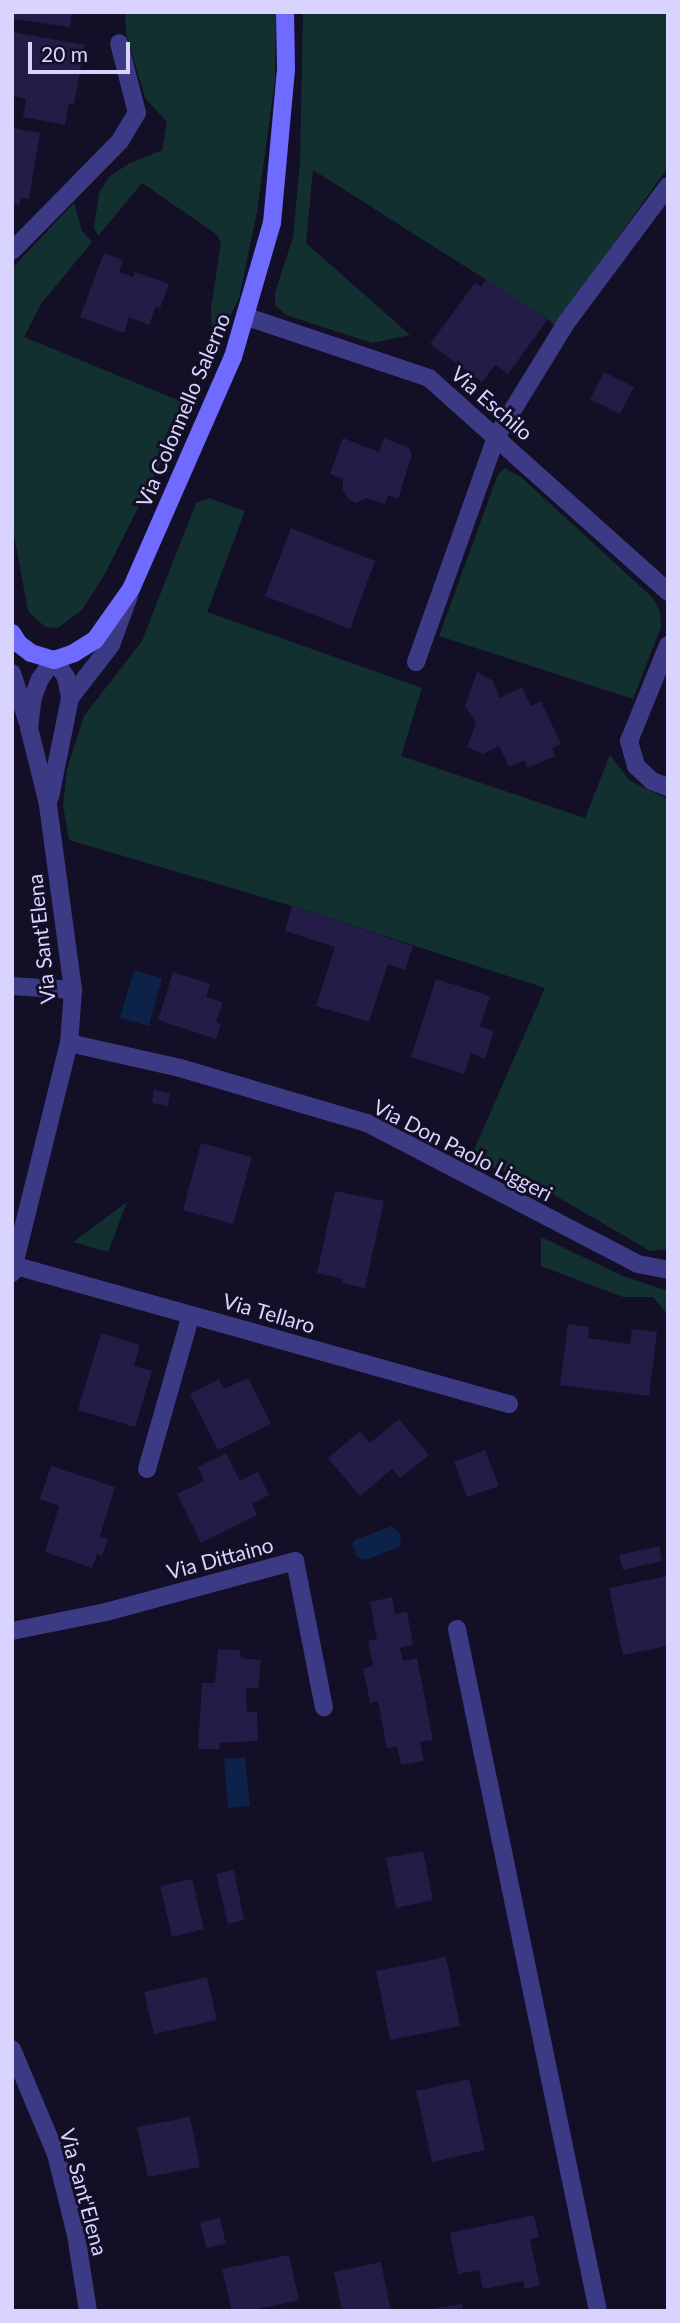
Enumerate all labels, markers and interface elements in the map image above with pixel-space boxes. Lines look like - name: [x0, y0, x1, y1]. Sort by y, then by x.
- scale bar: [32, 28, 133, 72]
- text: 20 m: [41, 41, 88, 66]
- street label: Via Colonnello Salerno: [131, 309, 235, 511]
- street label: Via Eschilo: [446, 361, 538, 445]
- street label: Via Sant'Elena: [22, 873, 60, 1005]
- street label: Via Don Paolo Liggeri: [369, 1094, 557, 1206]
- street label: Via Tellaro: [220, 1288, 318, 1338]
- street label: Via Dittaino: [164, 1532, 276, 1584]
- street label: Via Sant'Elena: [55, 2126, 113, 2258]

